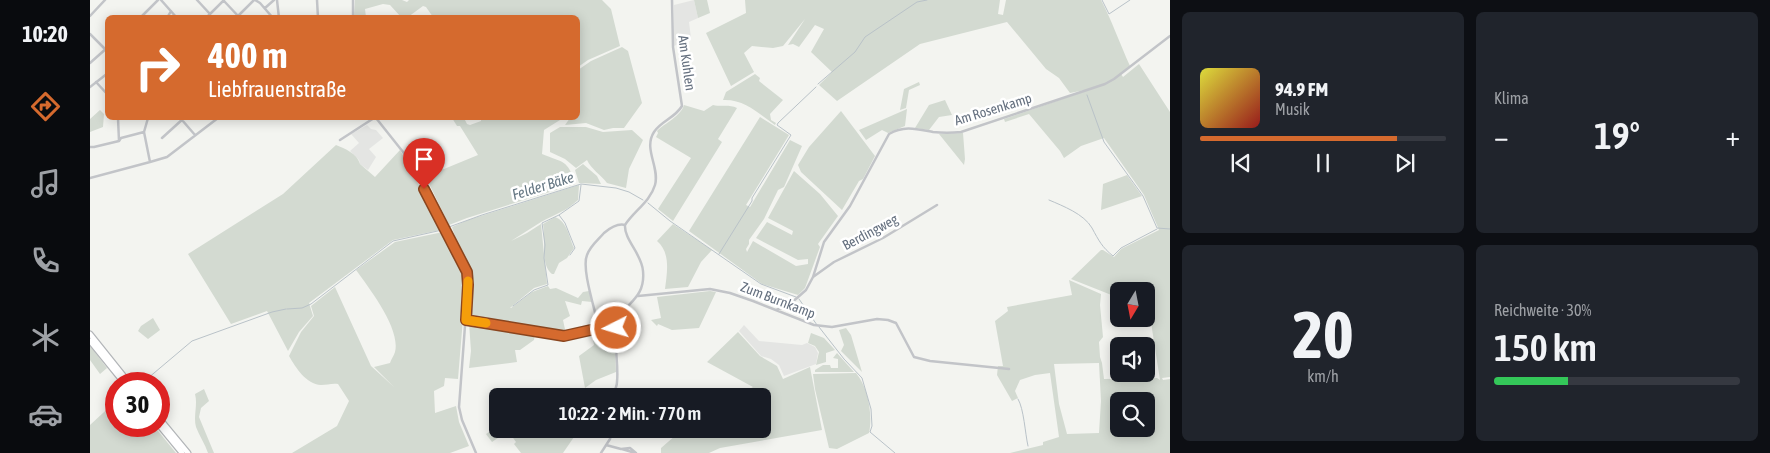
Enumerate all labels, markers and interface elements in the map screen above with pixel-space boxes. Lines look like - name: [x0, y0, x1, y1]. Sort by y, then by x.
- text: 10:20: [22, 21, 68, 47]
- street label: Am Kuhlen: [675, 34, 699, 92]
- icon: right: [125, 35, 190, 100]
- text: 400 m: [208, 35, 287, 75]
- text: Liebfrauenstraße: [208, 76, 346, 102]
- text: 94.9 FM: [1275, 78, 1328, 100]
- icon: directions: [28, 89, 63, 124]
- text: Klima: [1494, 89, 1529, 107]
- street label: Am Rosenkamp: [952, 90, 1034, 128]
- text: Musik: [1275, 100, 1310, 118]
- text: 19°: [1594, 114, 1640, 157]
- text: −: [1494, 120, 1509, 152]
- text: +: [1725, 120, 1740, 152]
- pin: [403, 138, 445, 189]
- icon: arrive: [410, 145, 438, 173]
- icon: previous: [1227, 149, 1255, 177]
- icon: pause: [1309, 149, 1337, 177]
- icon: next: [1391, 149, 1419, 177]
- icon: music: [28, 166, 63, 201]
- water label: Felder Bäke: [510, 168, 576, 203]
- street label: Berdingweg: [840, 211, 900, 253]
- icon: phone: [28, 243, 63, 278]
- street label: Zum Burnkamp: [738, 278, 818, 322]
- north arrow: [1110, 282, 1155, 328]
- map controls: [1110, 282, 1155, 437]
- text: 20: [1292, 297, 1354, 372]
- position arrow: [589, 301, 641, 353]
- text: Reichweite · 30%: [1494, 301, 1591, 319]
- icon: climate: [28, 320, 63, 355]
- text: 150 km: [1494, 326, 1597, 369]
- button: sound: [1110, 337, 1155, 382]
- text: km/h: [1307, 367, 1339, 385]
- speed limit sign: 30: [105, 372, 170, 437]
- button: search: [1110, 392, 1155, 437]
- icon: car: [28, 397, 63, 432]
- text: 10:22 · 2 Min. · 770 m: [559, 402, 701, 424]

